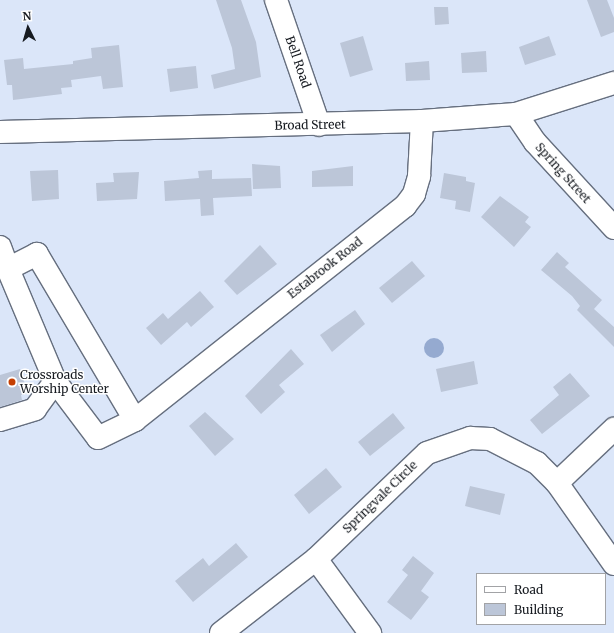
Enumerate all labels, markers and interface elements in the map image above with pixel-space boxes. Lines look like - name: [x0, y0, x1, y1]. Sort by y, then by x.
- north arrow: [8, 8, 48, 48]
- text: N: [22, 9, 32, 23]
- street label: Bell Road: [282, 34, 314, 90]
- street label: Broad Street: [274, 117, 346, 133]
- street label: Spring Street: [532, 140, 594, 206]
- street label: Estabrook Road: [285, 234, 365, 302]
- place label: Crossroads Worship Center: [20, 368, 109, 396]
- marker: Crossroads Worship Center: [7, 377, 17, 387]
- street label: Springvale Circle: [340, 458, 420, 536]
- legend: [476, 573, 606, 625]
- text: Road: [514, 582, 543, 597]
- text: Building: [514, 602, 563, 617]

